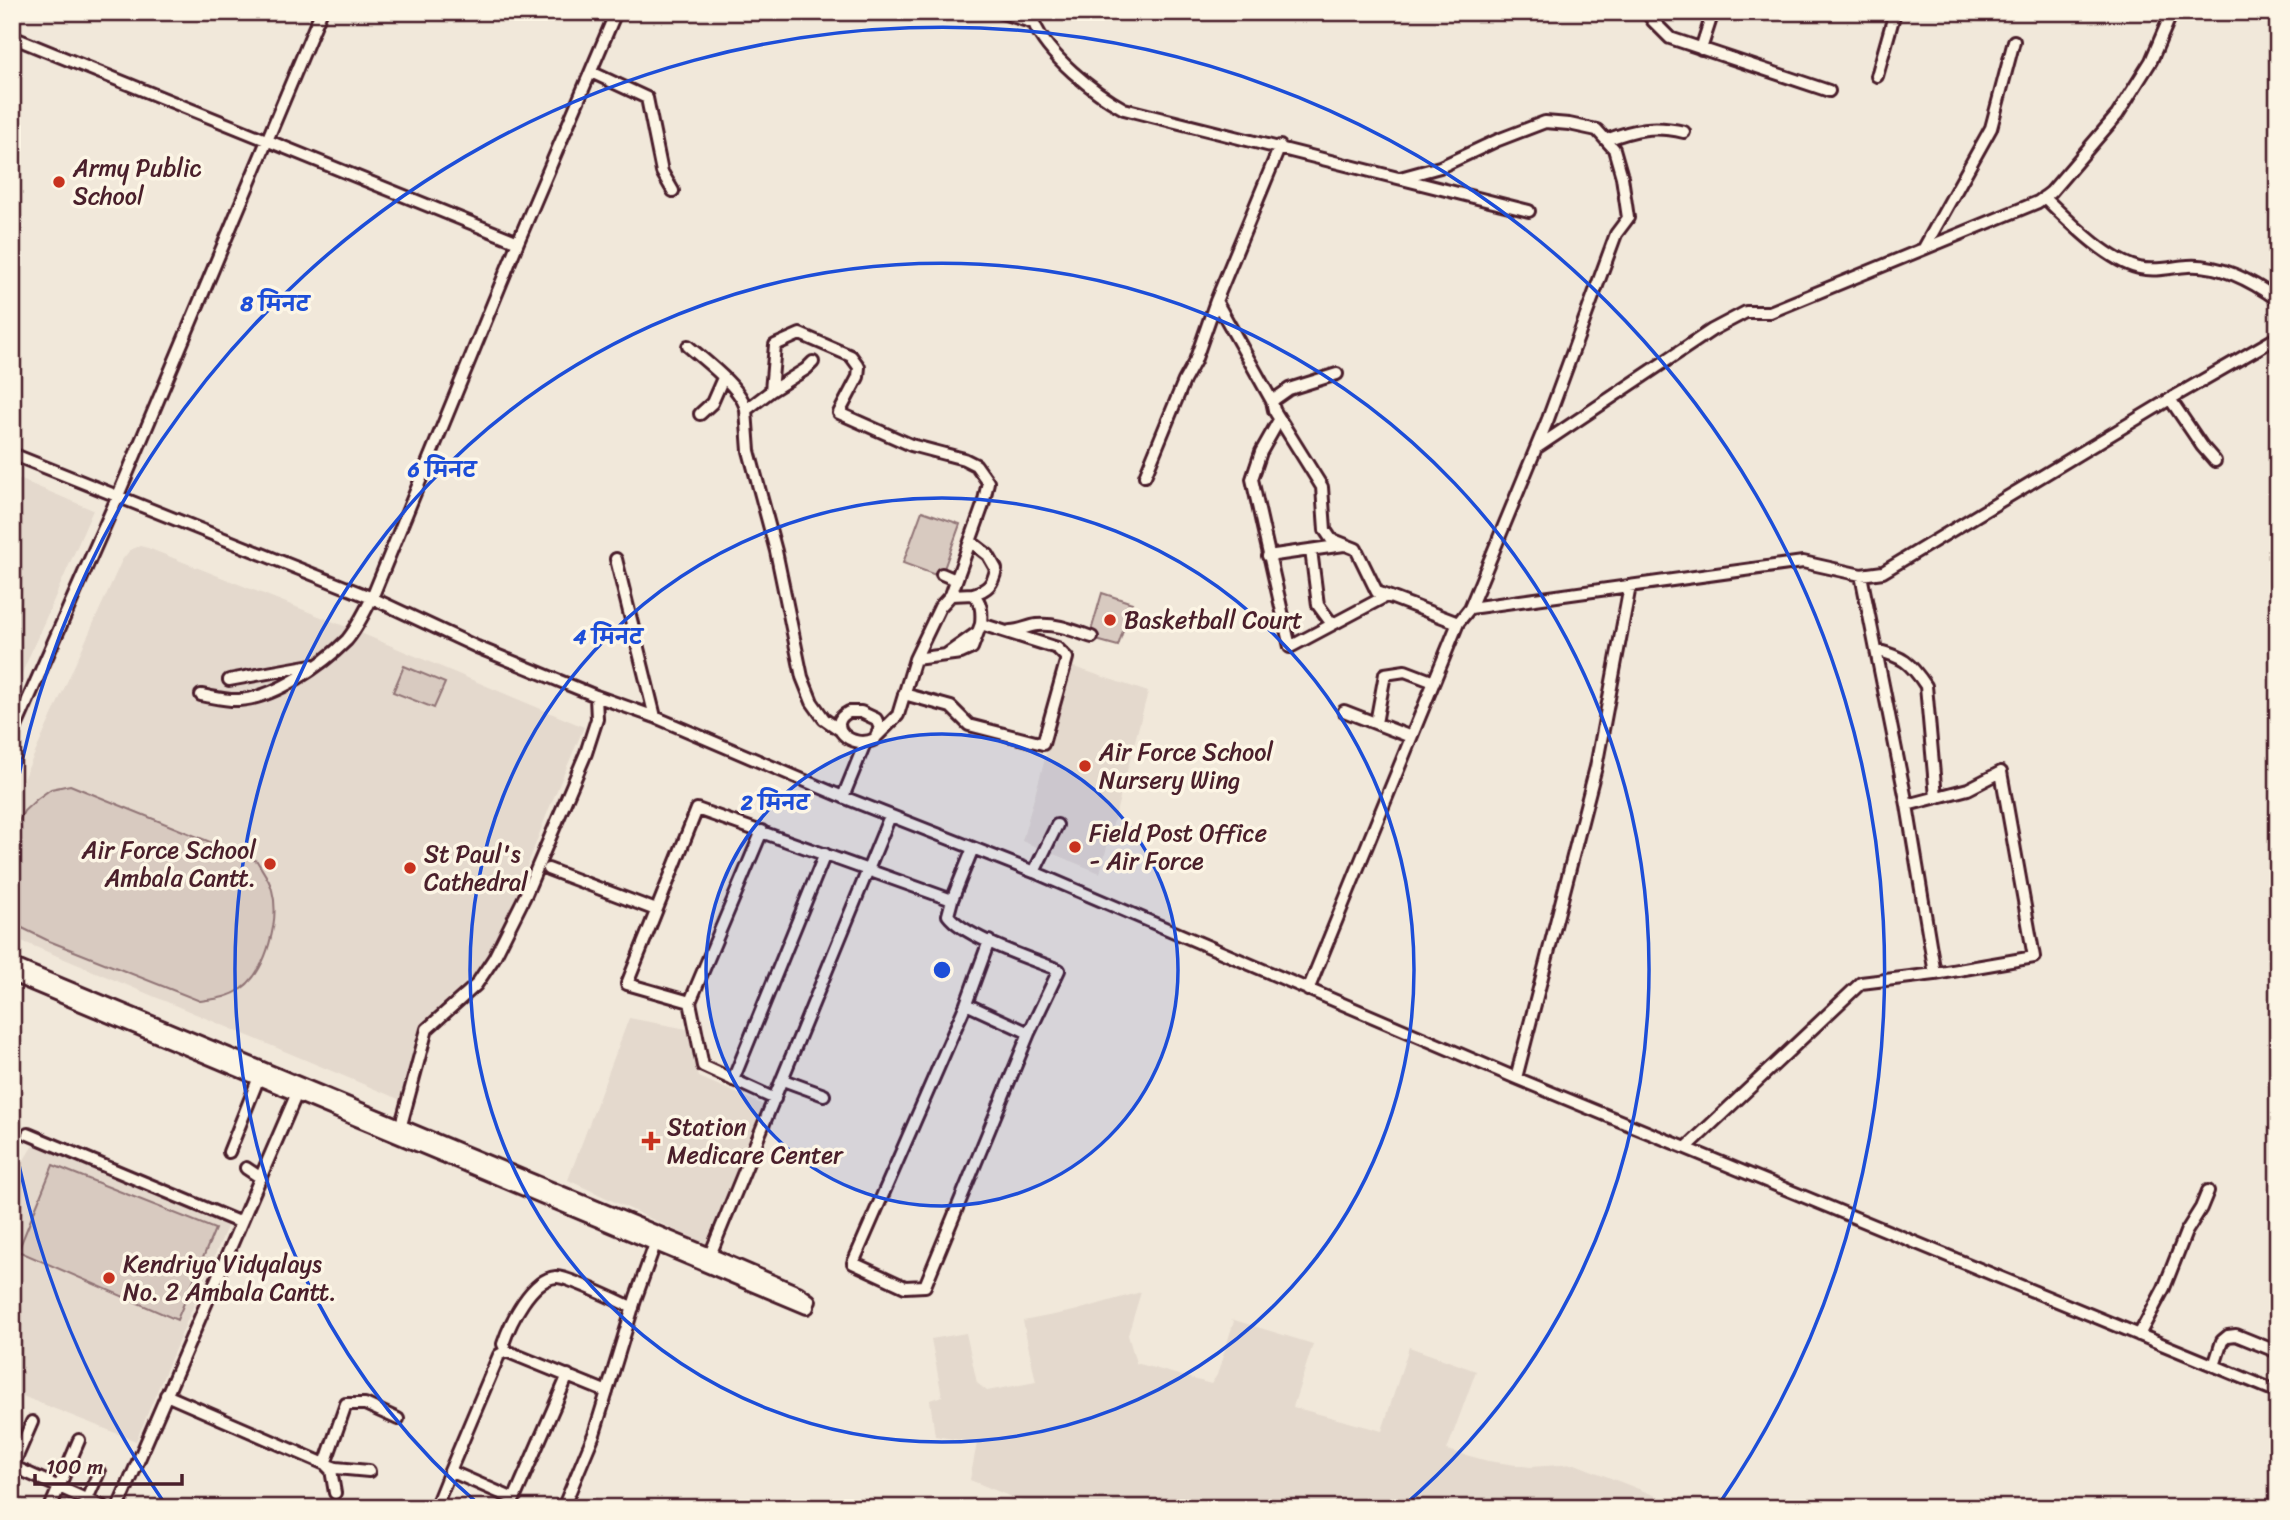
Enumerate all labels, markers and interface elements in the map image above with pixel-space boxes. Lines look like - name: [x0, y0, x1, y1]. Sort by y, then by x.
- place label: Army Public School: [72, 147, 202, 217]
- marker: Army Public School: [51, 174, 67, 190]
- text: 8 मिनट: [239, 285, 312, 323]
- text: 6 मिनट: [407, 451, 478, 489]
- place label: Basketball Court: [1124, 599, 1303, 641]
- marker: Basketball Court: [1102, 612, 1118, 628]
- text: 4 मिनट: [572, 618, 645, 656]
- place label: Air Force School Nursery Wing: [1098, 731, 1274, 801]
- marker: Air Force School Nursery Wing: [1077, 758, 1093, 774]
- text: 2 मिनट: [740, 784, 812, 822]
- place label: Field Post Office - Air Force: [1089, 812, 1267, 882]
- place label: Air Force School Ambala Cantt.: [81, 829, 257, 899]
- place label: St Paul's Cathedral: [424, 833, 529, 903]
- marker: Field Post Office - Air Force: [1067, 839, 1083, 855]
- marker: Air Force School Ambala Cantt.: [262, 856, 278, 872]
- marker: St Paul's Cathedral: [402, 860, 418, 876]
- centre of rings: [930, 958, 954, 982]
- place label: Station Medicare Center: [667, 1106, 844, 1176]
- marker: Station Medicare Center: [641, 1131, 661, 1151]
- place label: Kendriya Vidyalays No. 2 Ambala Cantt.: [123, 1243, 337, 1313]
- marker: Kendriya Vidyalays No. 2 Ambala Cantt.: [101, 1270, 117, 1286]
- scale bar: [35, 1443, 182, 1487]
- text: 100 m: [46, 1448, 103, 1486]

